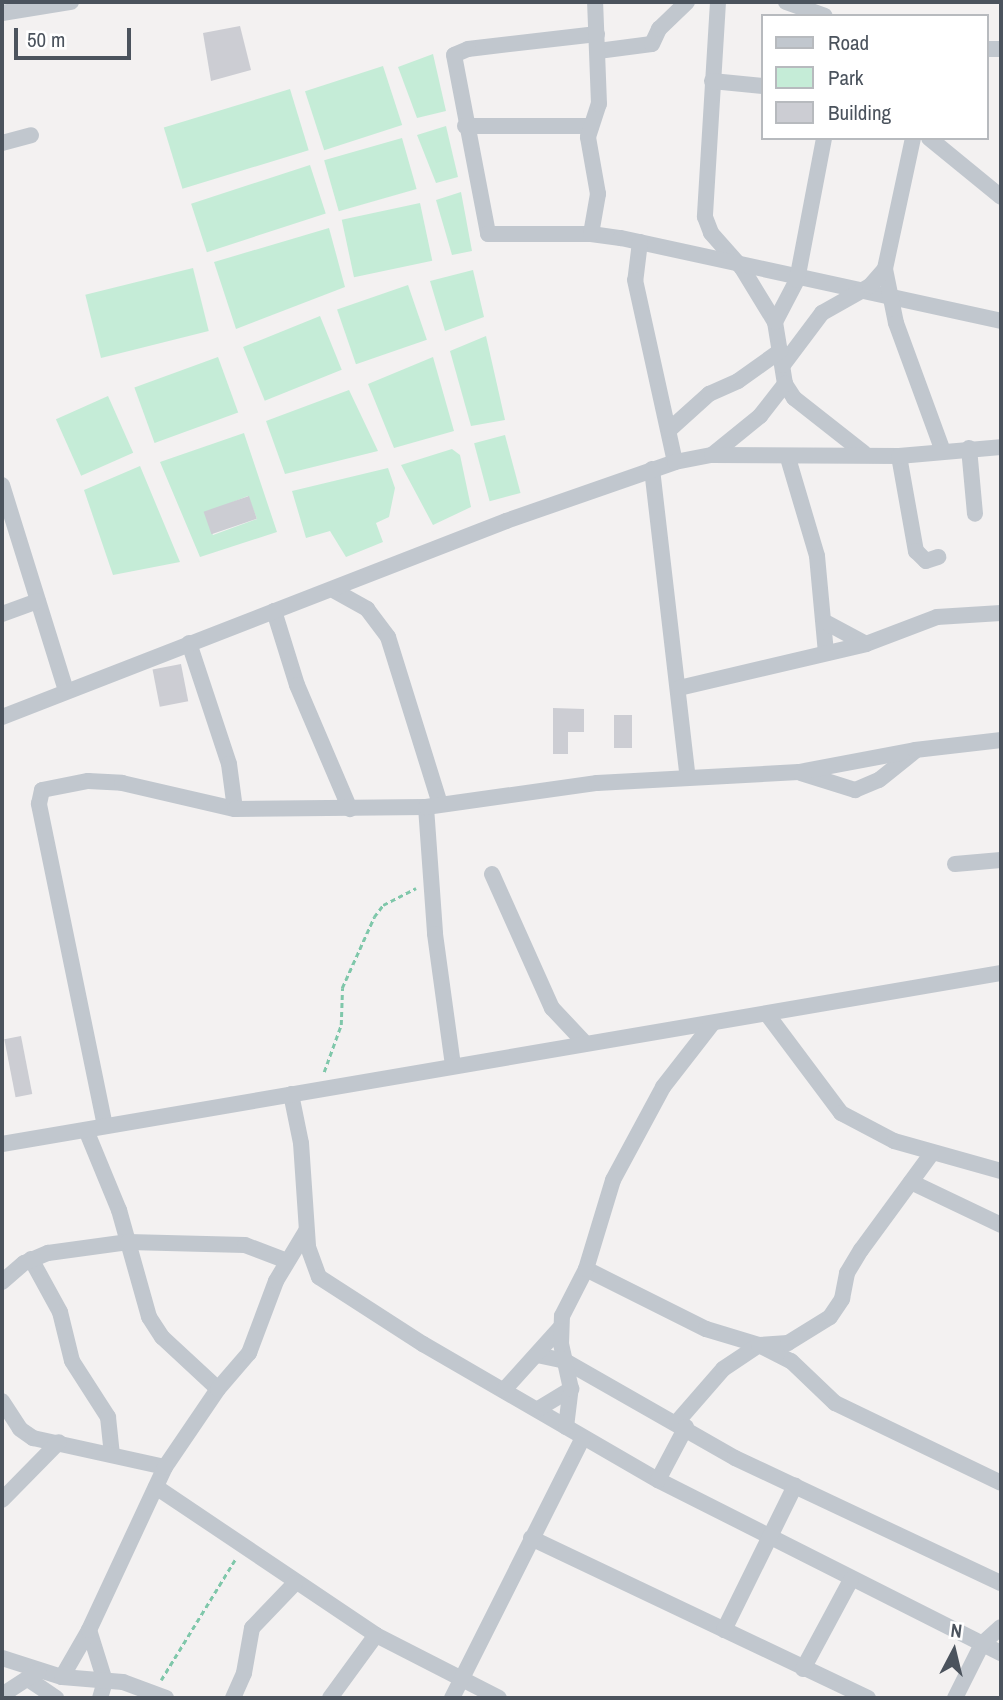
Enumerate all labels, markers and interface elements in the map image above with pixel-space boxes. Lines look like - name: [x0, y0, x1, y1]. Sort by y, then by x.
- scale bar: [18, 14, 135, 58]
- legend: [762, 14, 989, 140]
- text: 50 m: [27, 25, 65, 54]
- text: Road: [828, 28, 869, 57]
- text: Park: [828, 63, 863, 92]
- text: Building: [828, 98, 891, 127]
- north arrow: [919, 1616, 989, 1686]
- text: N: [949, 1617, 964, 1644]

